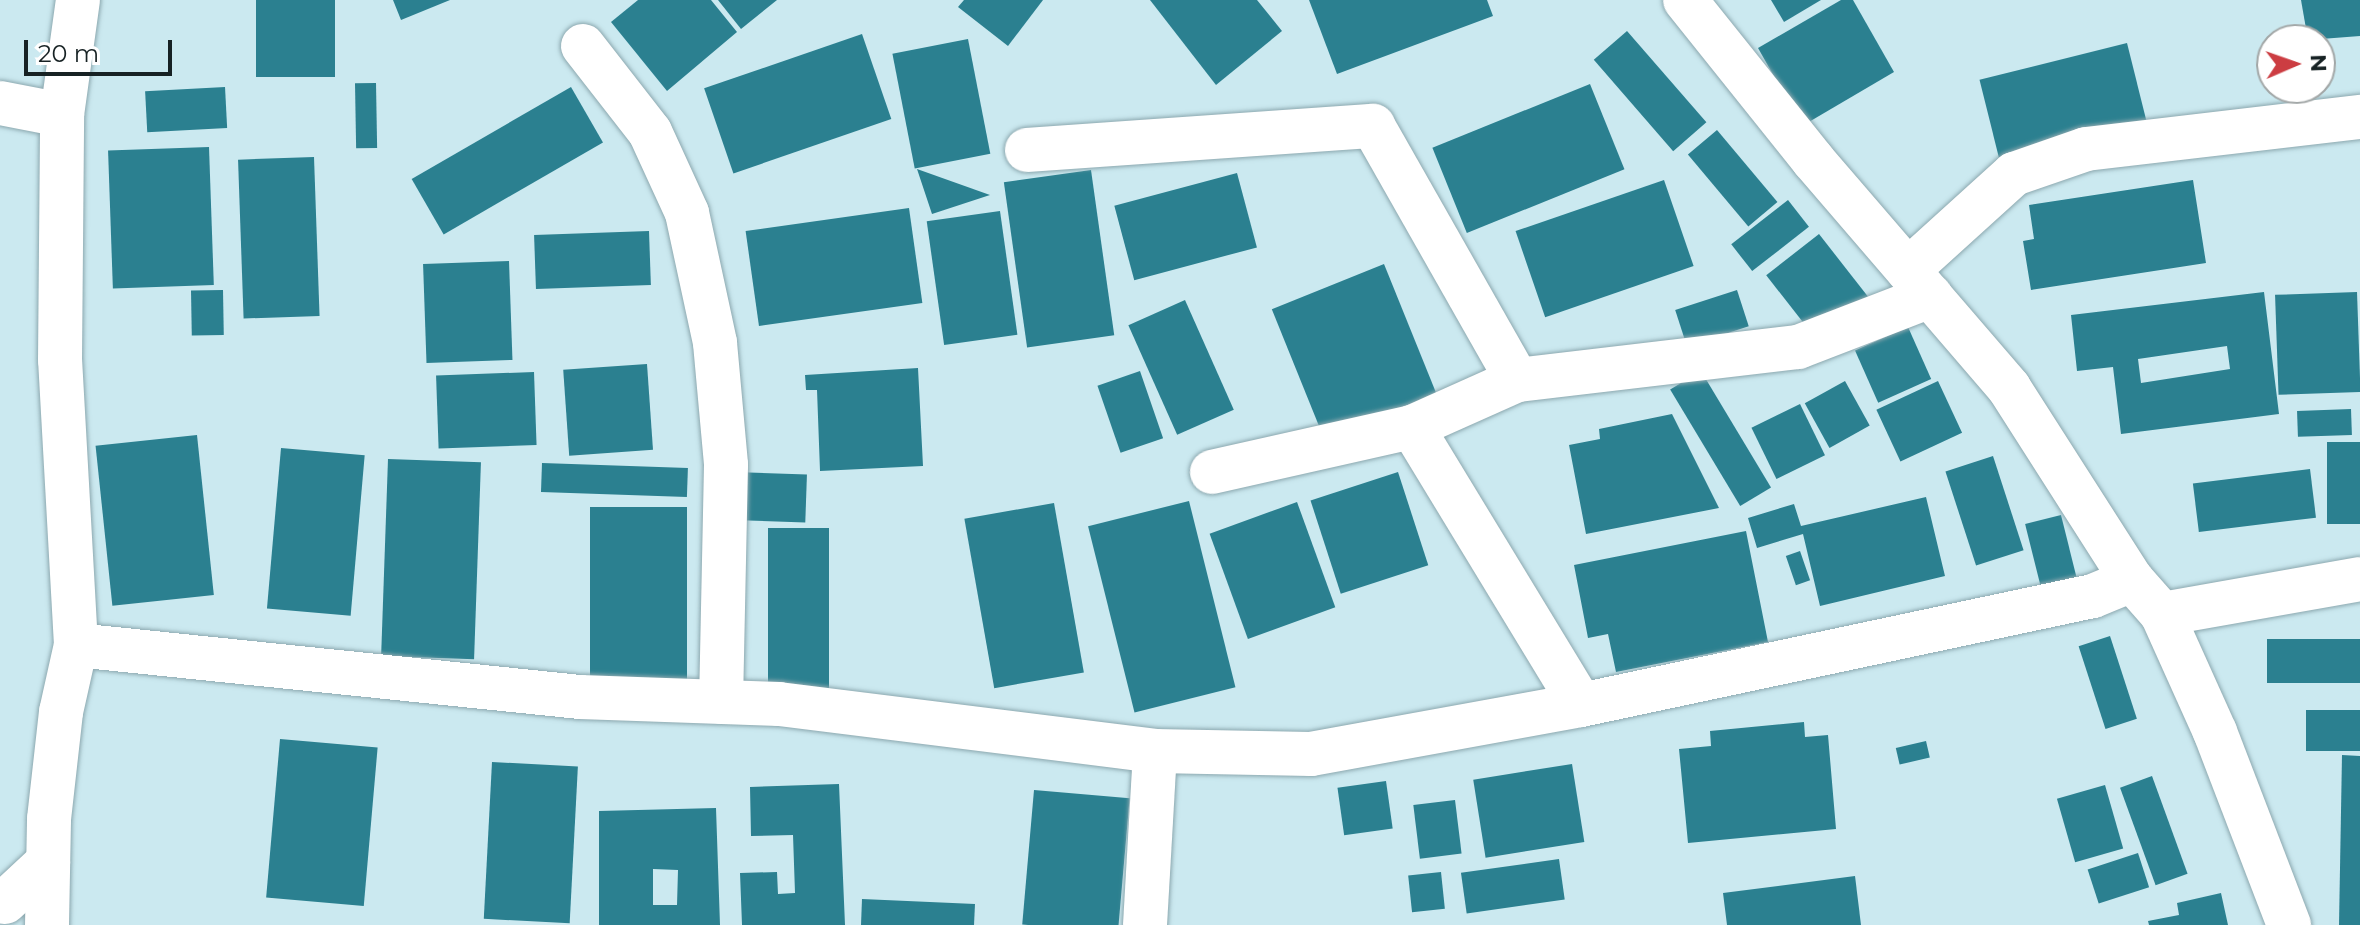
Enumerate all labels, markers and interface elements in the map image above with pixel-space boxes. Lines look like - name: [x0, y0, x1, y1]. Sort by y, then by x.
- scale bar: [28, 24, 176, 74]
- north arrow: [2256, 24, 2336, 104]
- text: 20 m: [38, 39, 99, 68]
- text: N: [2305, 54, 2332, 73]

